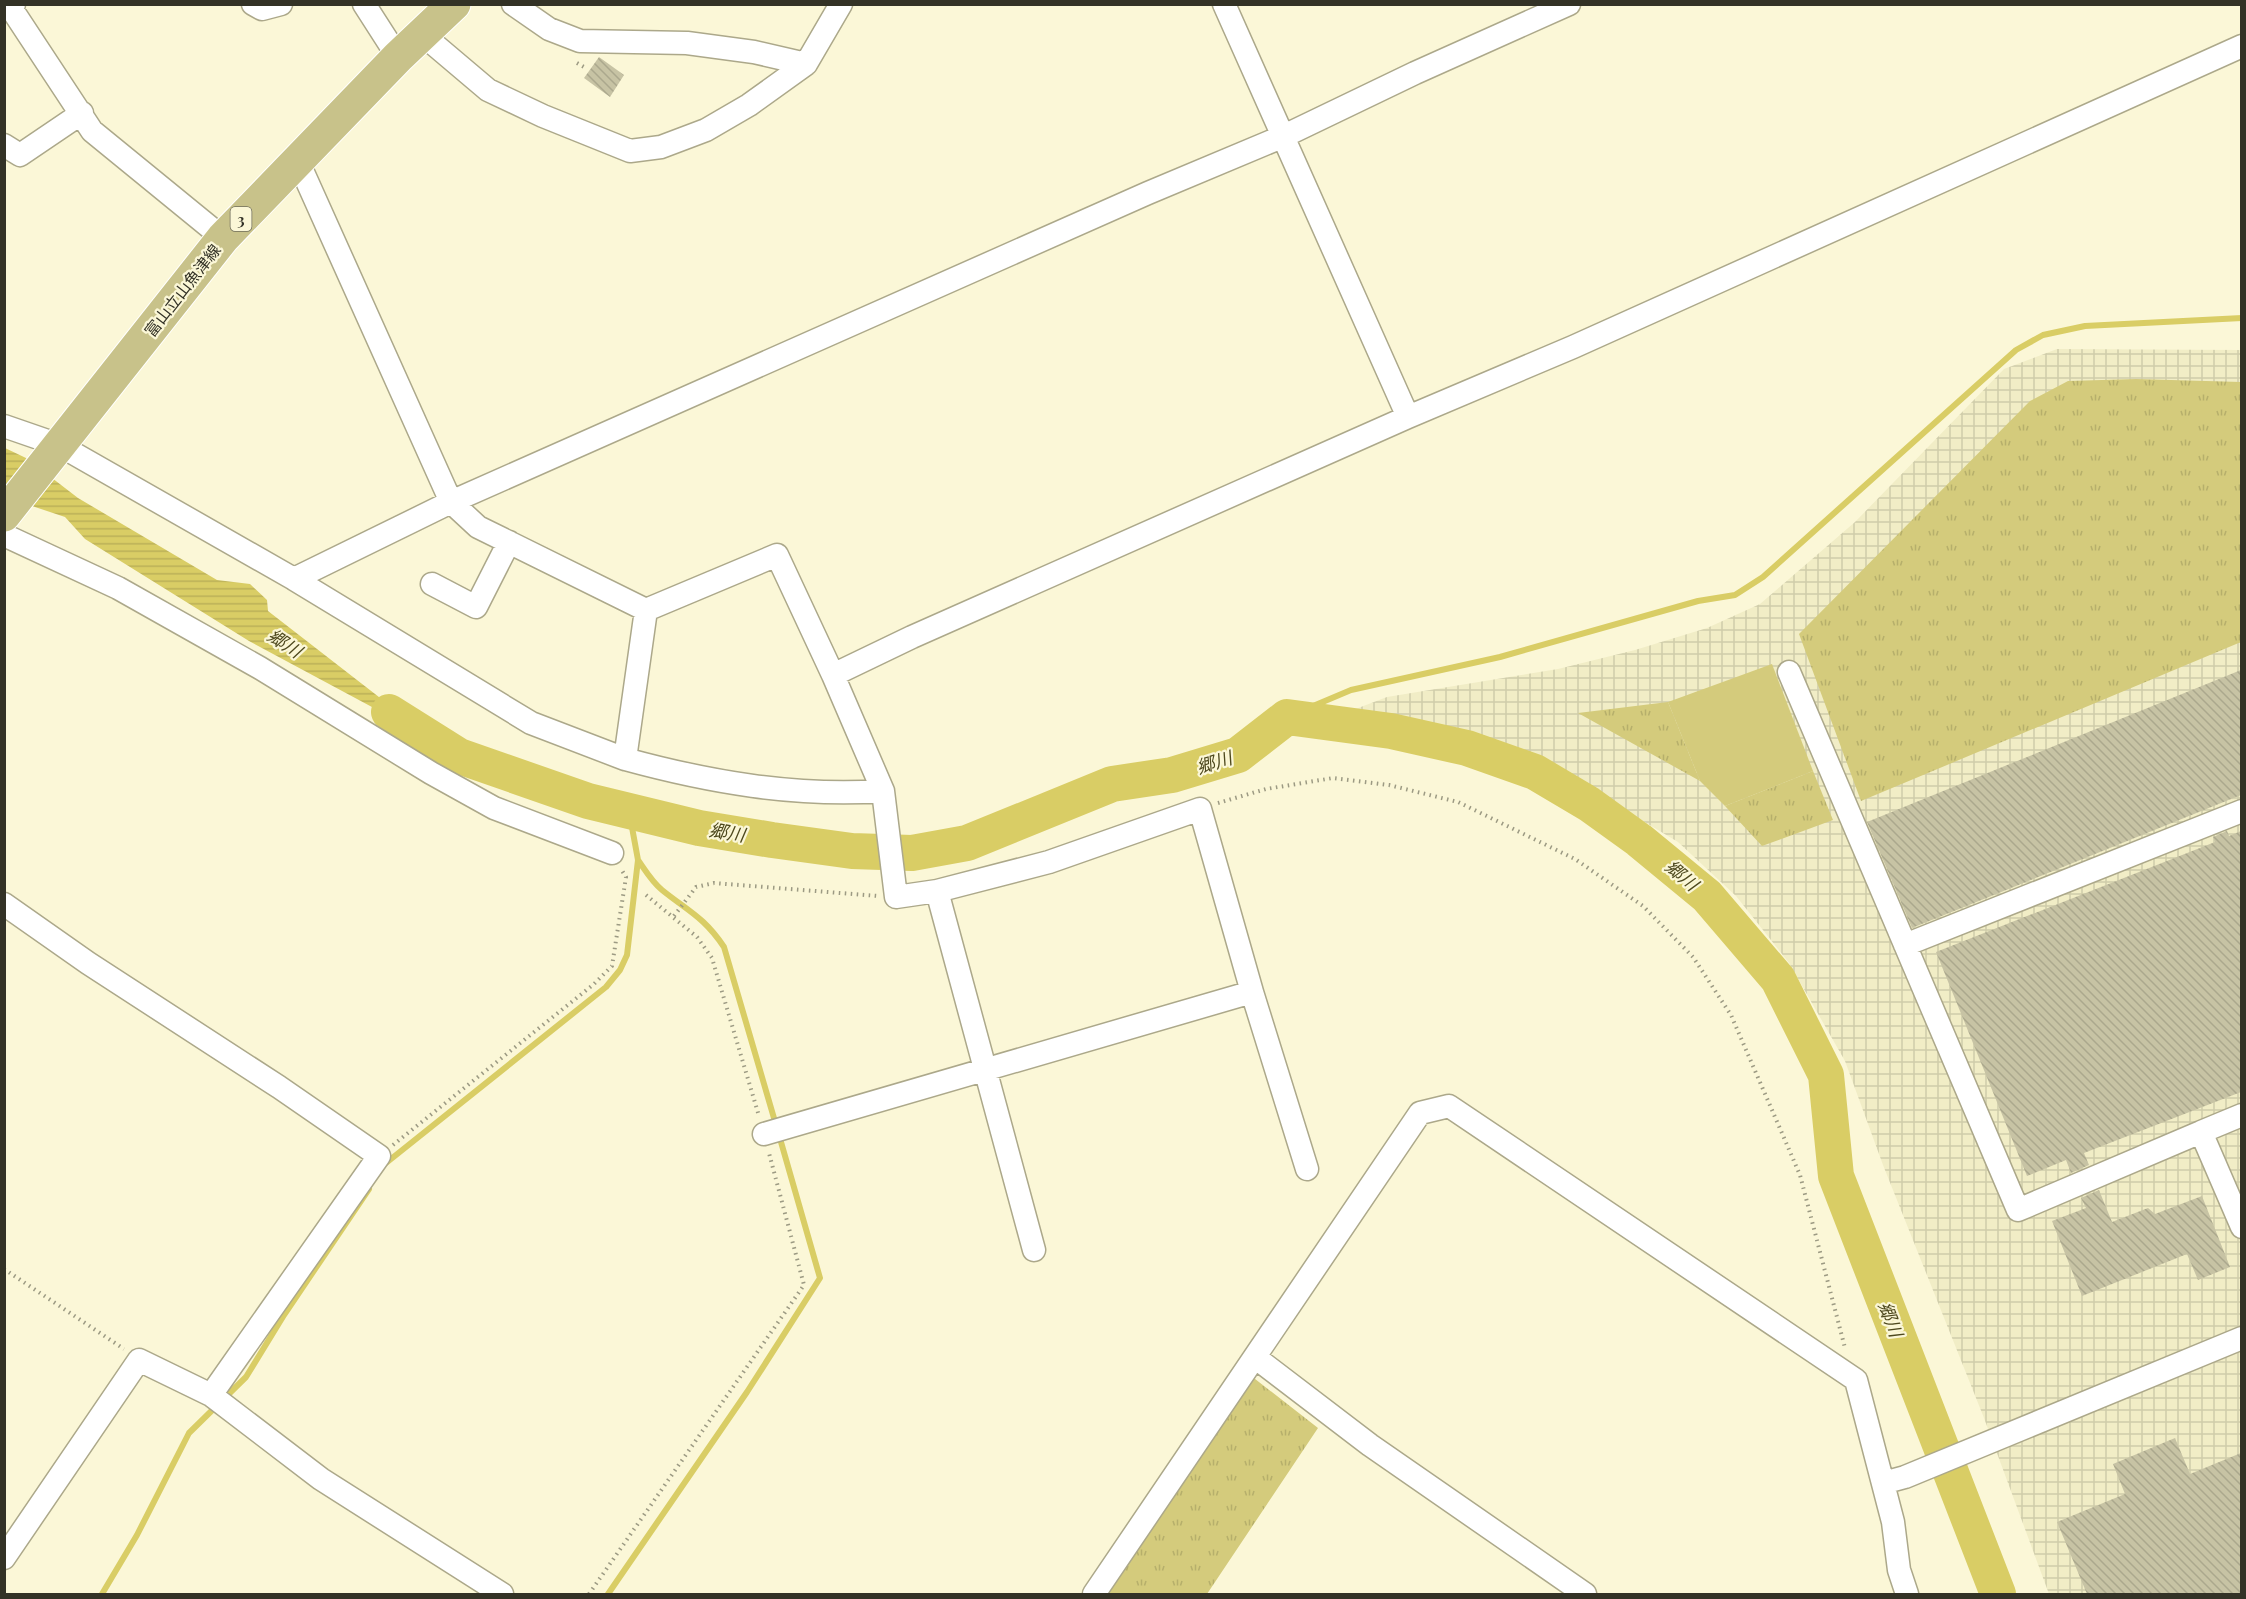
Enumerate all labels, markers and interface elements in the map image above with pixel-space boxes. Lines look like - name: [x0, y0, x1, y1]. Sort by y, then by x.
- road number: 3: [230, 207, 252, 231]
- street label: 富山立山魚津線: [139, 239, 225, 341]
- water label: 郷川: [263, 623, 308, 664]
- water label: 郷川: [1193, 744, 1237, 779]
- water label: 郷川: [707, 817, 749, 847]
- water label: 郷川: [1660, 854, 1705, 897]
- water label: 郷川: [1873, 1298, 1909, 1342]

